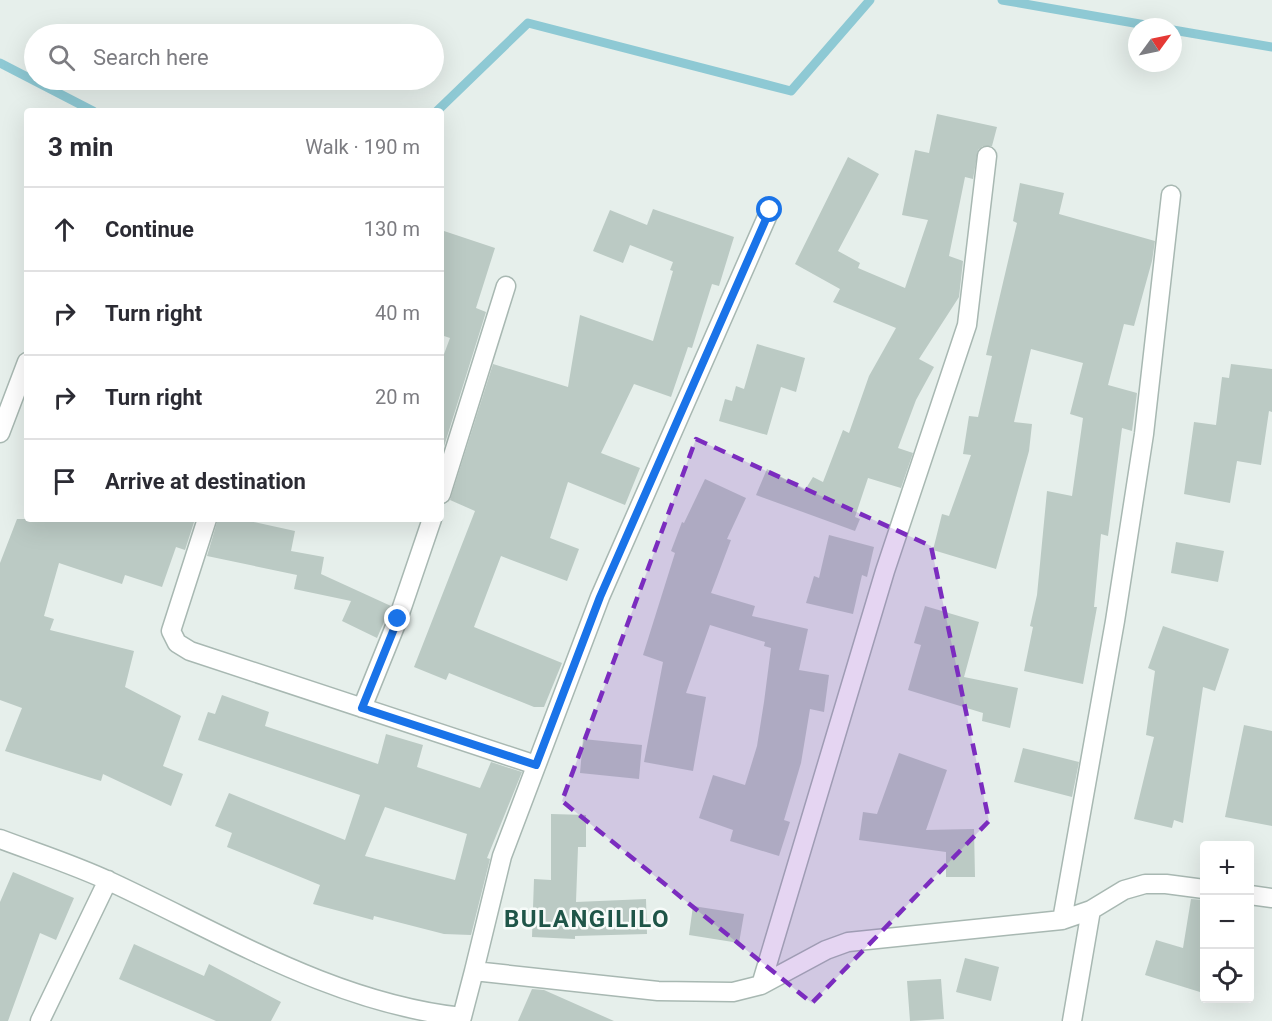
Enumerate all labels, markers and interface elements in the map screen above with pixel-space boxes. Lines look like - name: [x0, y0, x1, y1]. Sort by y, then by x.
- north arrow: [1128, 18, 1182, 72]
- search box: [24, 24, 444, 90]
- icon: search: [45, 41, 78, 74]
- text: Search here: [93, 45, 209, 70]
- text: 3 min: [48, 132, 113, 162]
- text: Walk · 190 m: [305, 135, 420, 159]
- route start: [756, 196, 782, 222]
- icon: ahead: [48, 213, 81, 246]
- text: Continue: [105, 217, 194, 242]
- text: 130 m: [364, 217, 420, 241]
- icon: right: [48, 297, 81, 330]
- text: Turn right: [105, 301, 202, 326]
- text: 40 m: [375, 301, 420, 325]
- icon: right: [48, 381, 81, 414]
- text: Turn right: [105, 385, 202, 410]
- text: 20 m: [375, 385, 420, 409]
- icon: arrive: [48, 465, 81, 498]
- text: Arrive at destination: [105, 469, 306, 494]
- route end: [384, 605, 410, 631]
- map controls: [1200, 841, 1254, 1003]
- button: +: [1200, 841, 1254, 895]
- button: −: [1200, 895, 1254, 949]
- district label: BULANGILILO: [504, 905, 670, 933]
- button: locate: [1200, 949, 1254, 1003]

